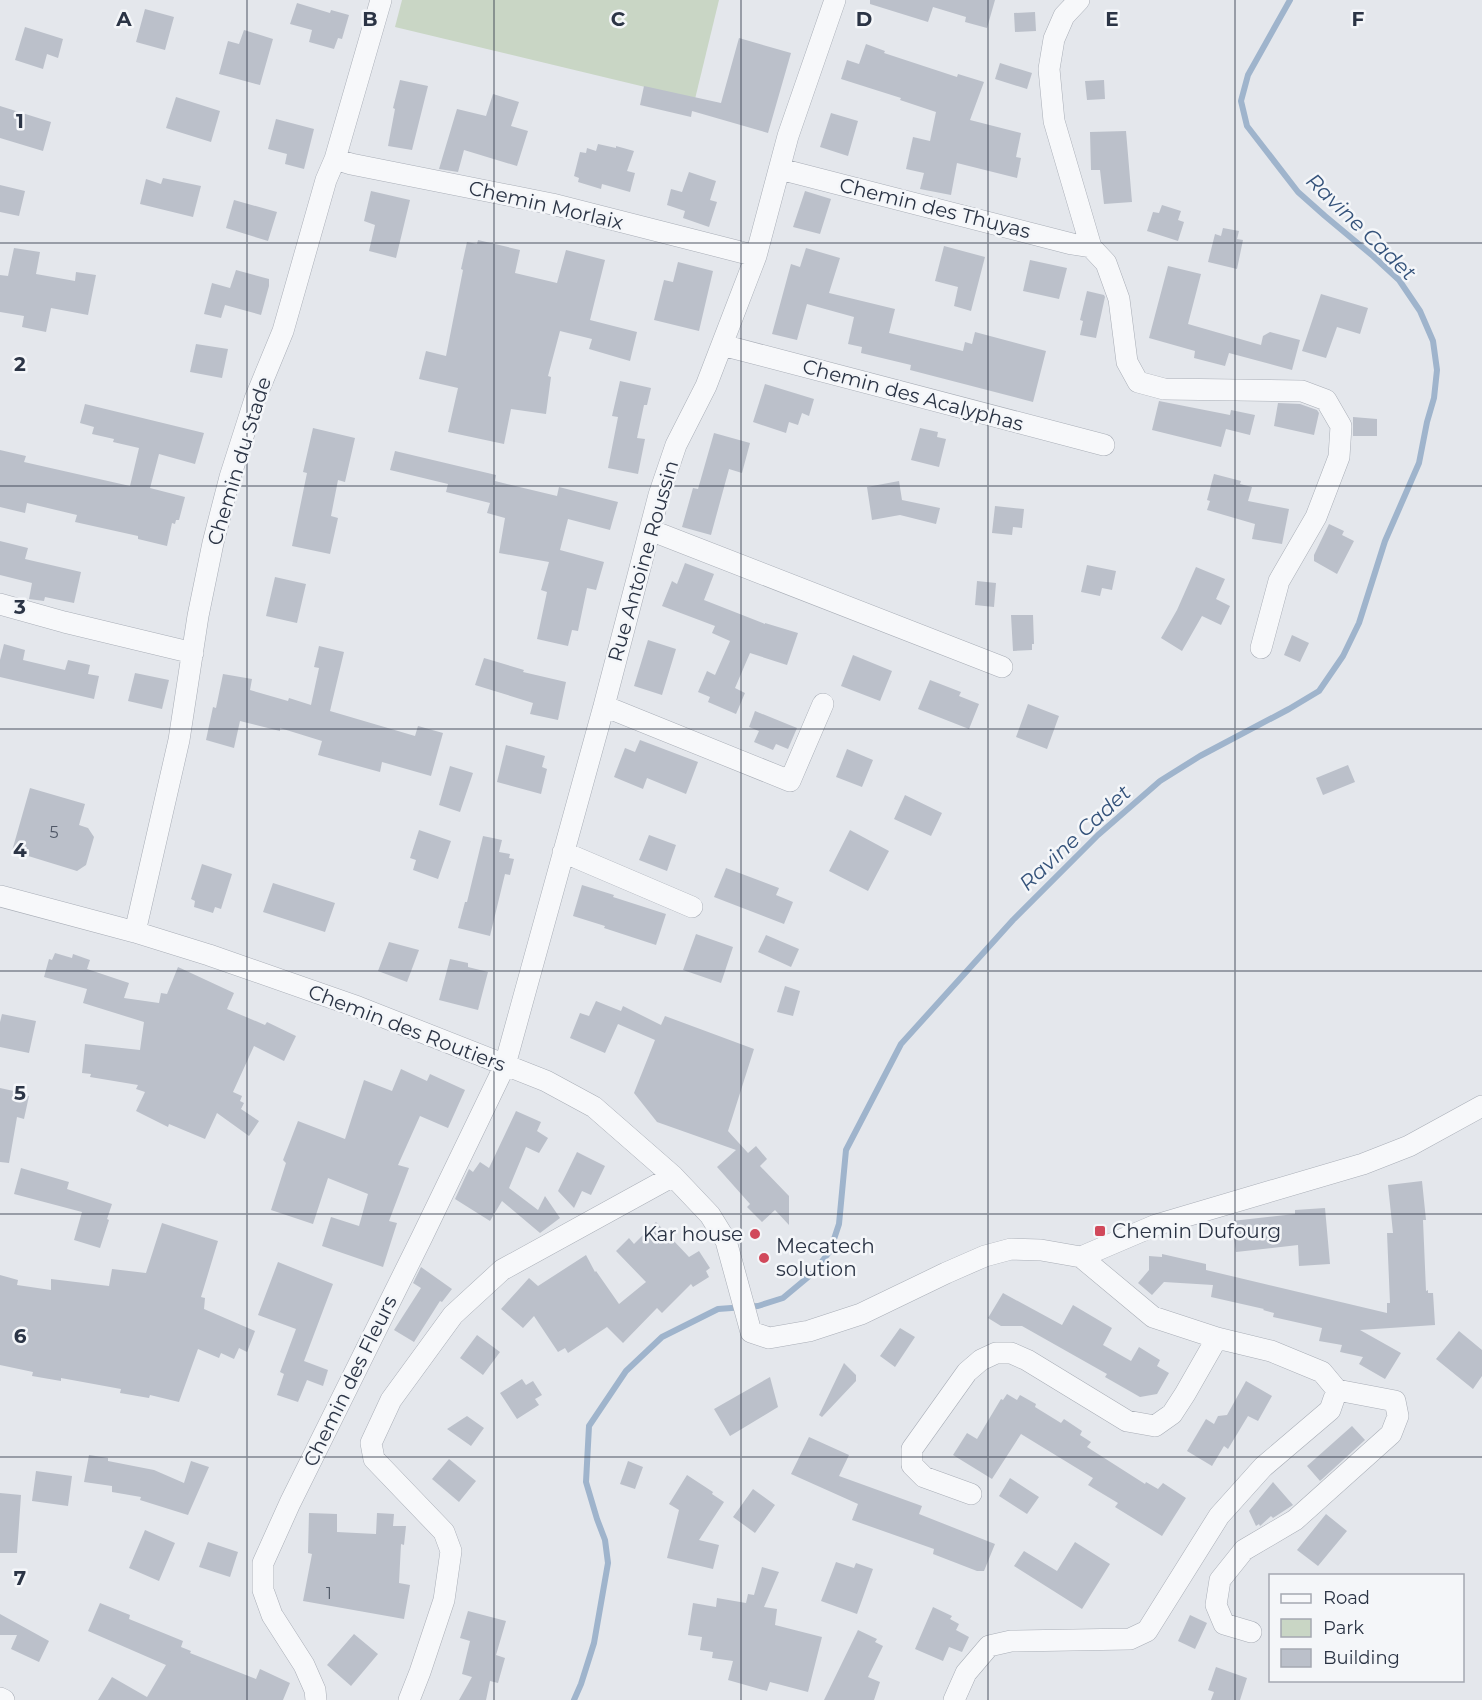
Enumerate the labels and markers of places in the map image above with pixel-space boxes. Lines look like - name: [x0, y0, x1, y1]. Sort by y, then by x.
- place label: Chemin Dufourg: [1112, 1219, 1281, 1243]
- place label: Kar house: [643, 1222, 743, 1246]
- marker: Chemin Dufourg: [1093, 1224, 1107, 1238]
- marker: Kar house: [748, 1227, 762, 1241]
- place label: Mecatech solution: [776, 1234, 875, 1281]
- marker: Mecatech solution: [757, 1251, 771, 1265]

